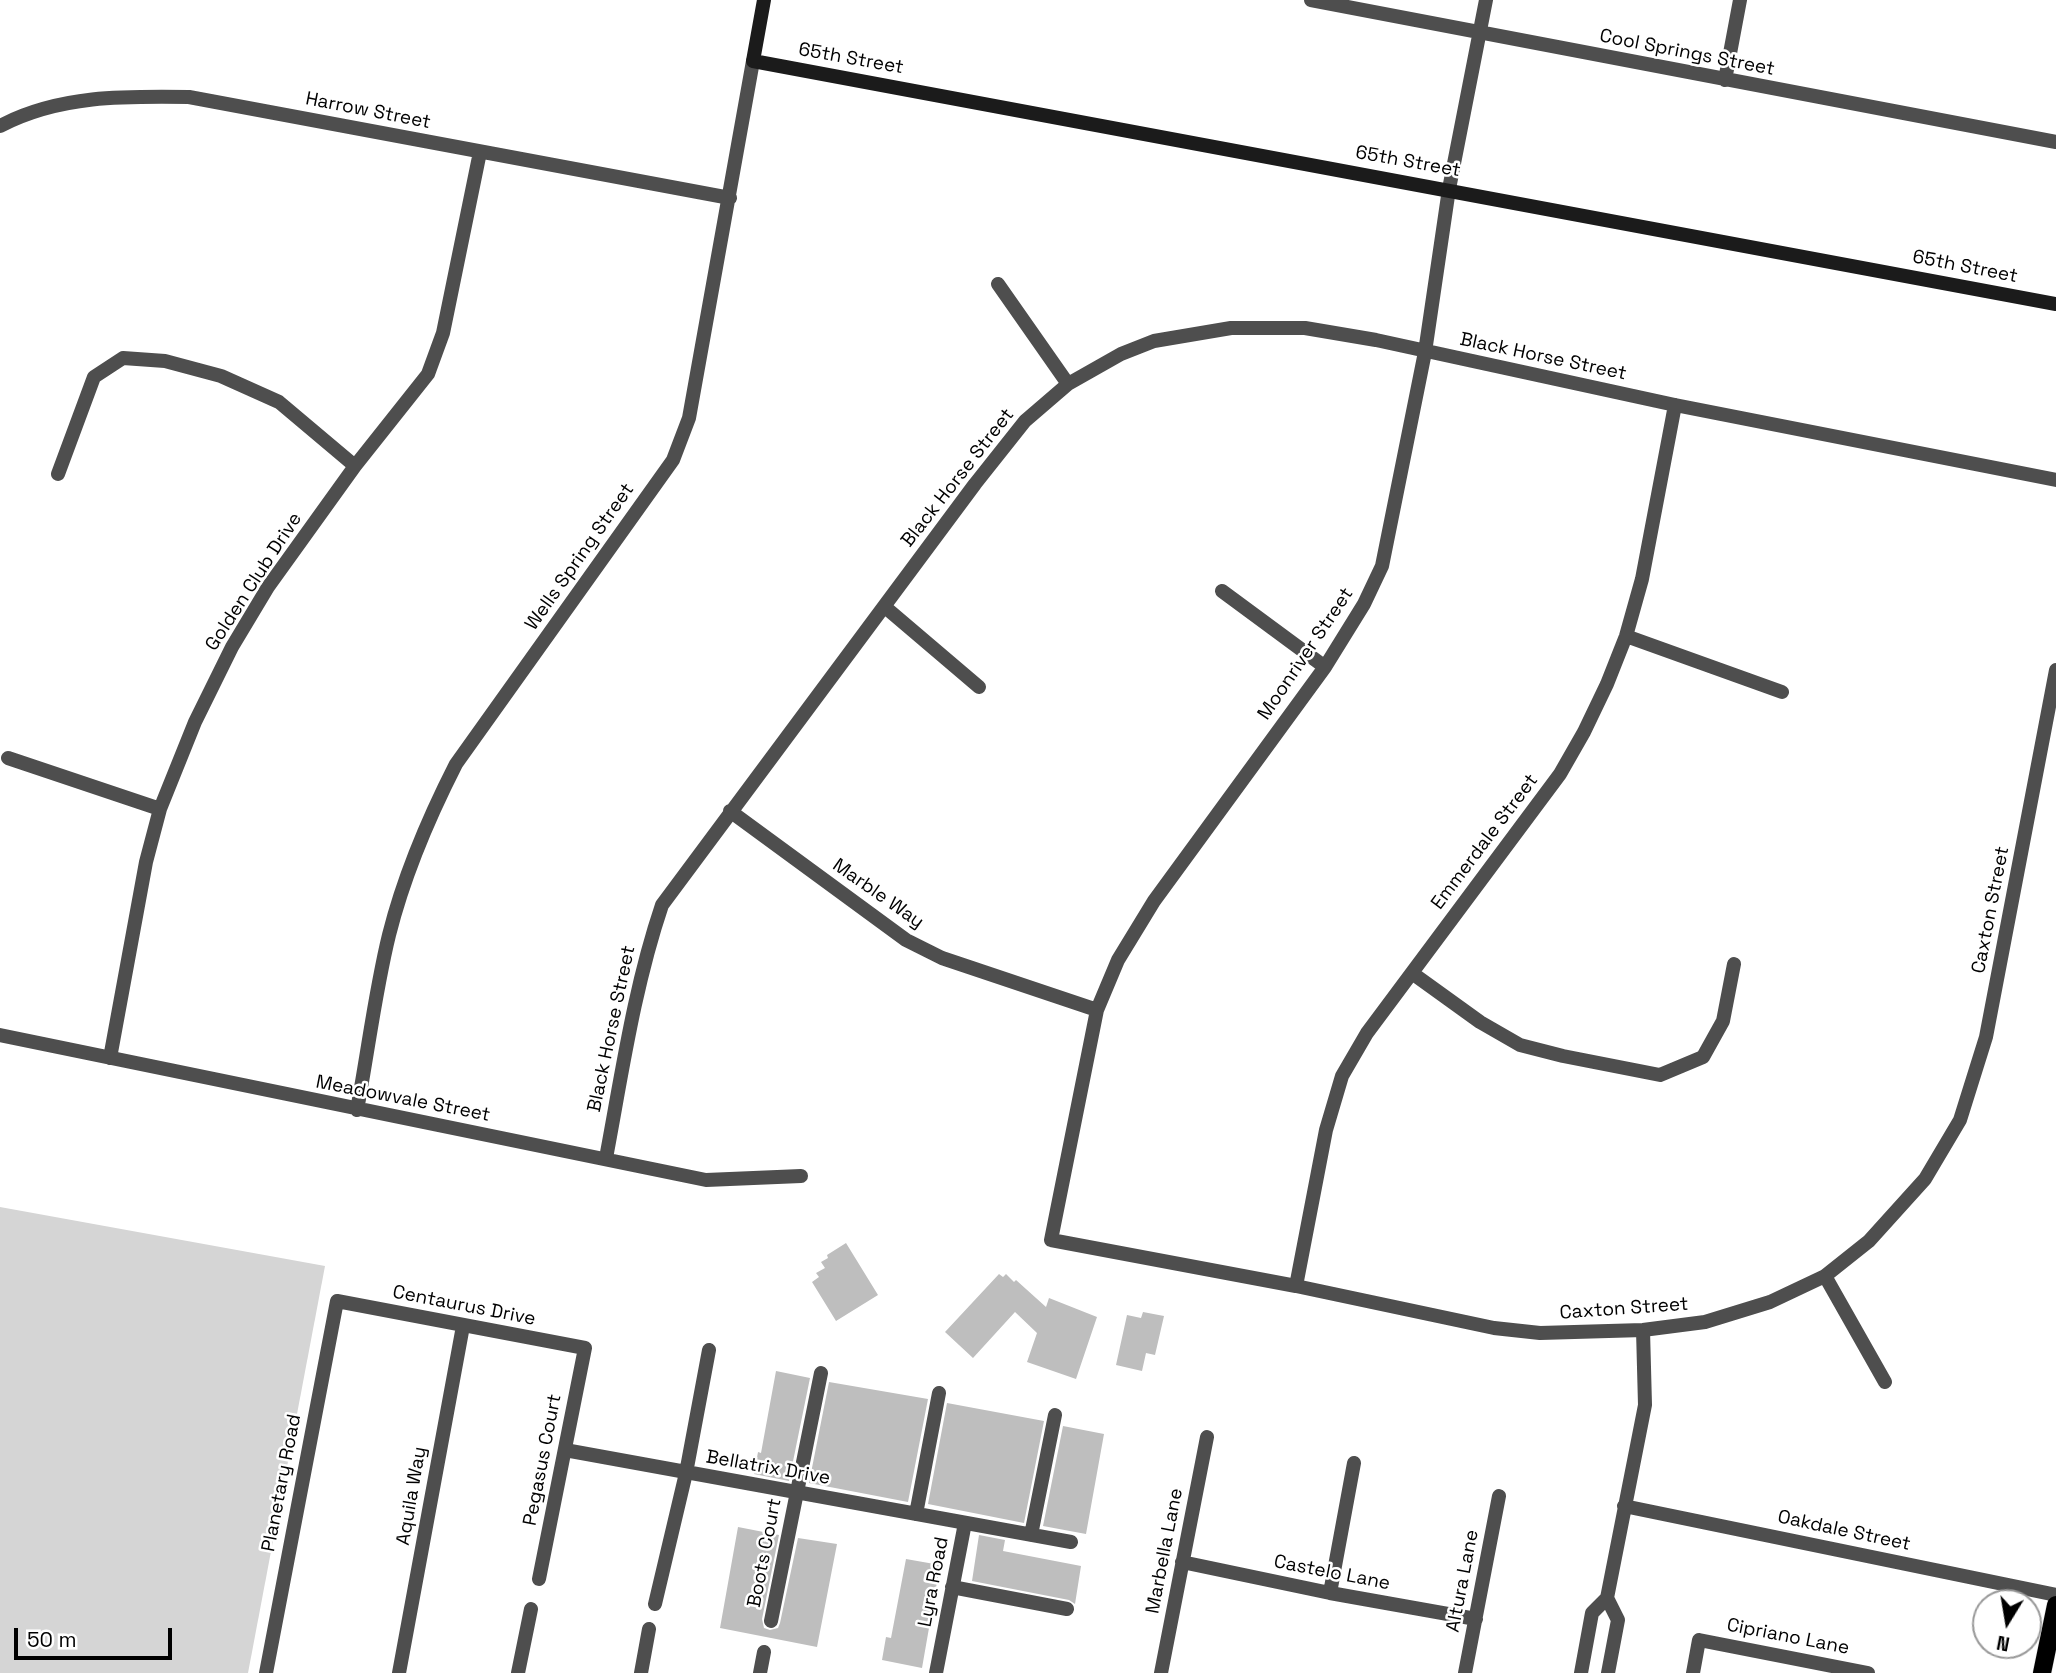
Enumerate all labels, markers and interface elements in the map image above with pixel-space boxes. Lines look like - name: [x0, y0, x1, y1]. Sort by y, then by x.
- street label: Cool Springs Street: [1598, 25, 1776, 81]
- street label: 65th Street: [797, 39, 905, 79]
- street label: Harrow Street: [303, 88, 433, 134]
- street label: 65th Street: [1354, 142, 1462, 182]
- street label: 65th Street: [1911, 246, 2019, 288]
- street label: Black Horse Street: [1458, 328, 1628, 386]
- street label: Black Horse Street: [897, 404, 1019, 552]
- street label: Wells Spring Street: [521, 479, 639, 635]
- street label: Golden Club Drive: [201, 509, 307, 655]
- street label: Moonriver Street: [1253, 584, 1359, 724]
- street label: Emmerdale Street: [1427, 770, 1543, 914]
- street label: Caxton Street: [1967, 844, 2015, 976]
- street label: Marble Way: [828, 854, 928, 934]
- street label: Black Horse Street: [583, 944, 641, 1114]
- street label: Meadowvale Street: [314, 1071, 492, 1127]
- street label: Centaurus Drive: [391, 1281, 537, 1331]
- street label: Caxton Street: [1559, 1293, 1689, 1325]
- street label: Pegasus Court: [519, 1392, 567, 1528]
- street label: Planetary Road: [258, 1412, 306, 1554]
- street label: Aquila Way: [392, 1445, 432, 1547]
- street label: Bellatrix Drive: [704, 1446, 832, 1490]
- street label: Marbella Lane: [1142, 1486, 1188, 1616]
- street label: Boots Court: [743, 1496, 787, 1610]
- street label: Oakdale Street: [1775, 1506, 1913, 1556]
- street label: Altura Lane: [1442, 1528, 1484, 1634]
- street label: Lyra Road: [914, 1535, 954, 1629]
- street label: Castelo Lane: [1272, 1551, 1392, 1595]
- north arrow: [1972, 1589, 2042, 1659]
- scale bar: [18, 1614, 175, 1658]
- street label: Cipriano Lane: [1725, 1614, 1851, 1660]
- text: 50 m: [27, 1626, 77, 1653]
- text: N: [1995, 1630, 2012, 1657]

